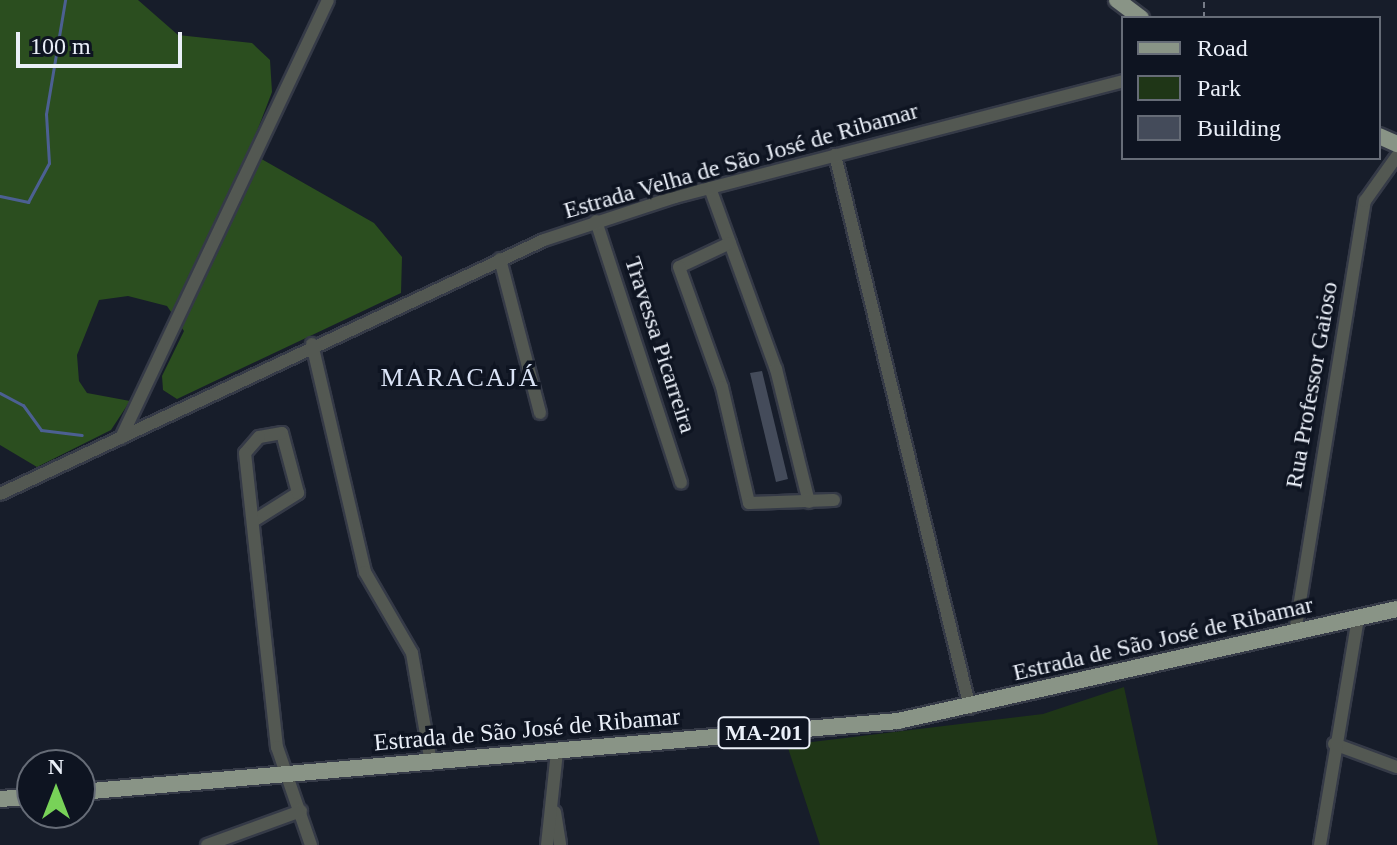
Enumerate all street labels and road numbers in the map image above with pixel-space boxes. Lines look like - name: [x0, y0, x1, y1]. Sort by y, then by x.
- street label: Estrada Velha de São José de Ribamar: [560, 96, 922, 226]
- street label: Travessa Picarreira: [618, 253, 702, 437]
- street label: Rua Professor Gaioso: [1280, 279, 1344, 491]
- street label: Estrada de São José de Ribamar: [1010, 590, 1316, 688]
- street label: Estrada de São José de Ribamar: [373, 702, 681, 758]
- road number: MA-201: [716, 715, 812, 751]

